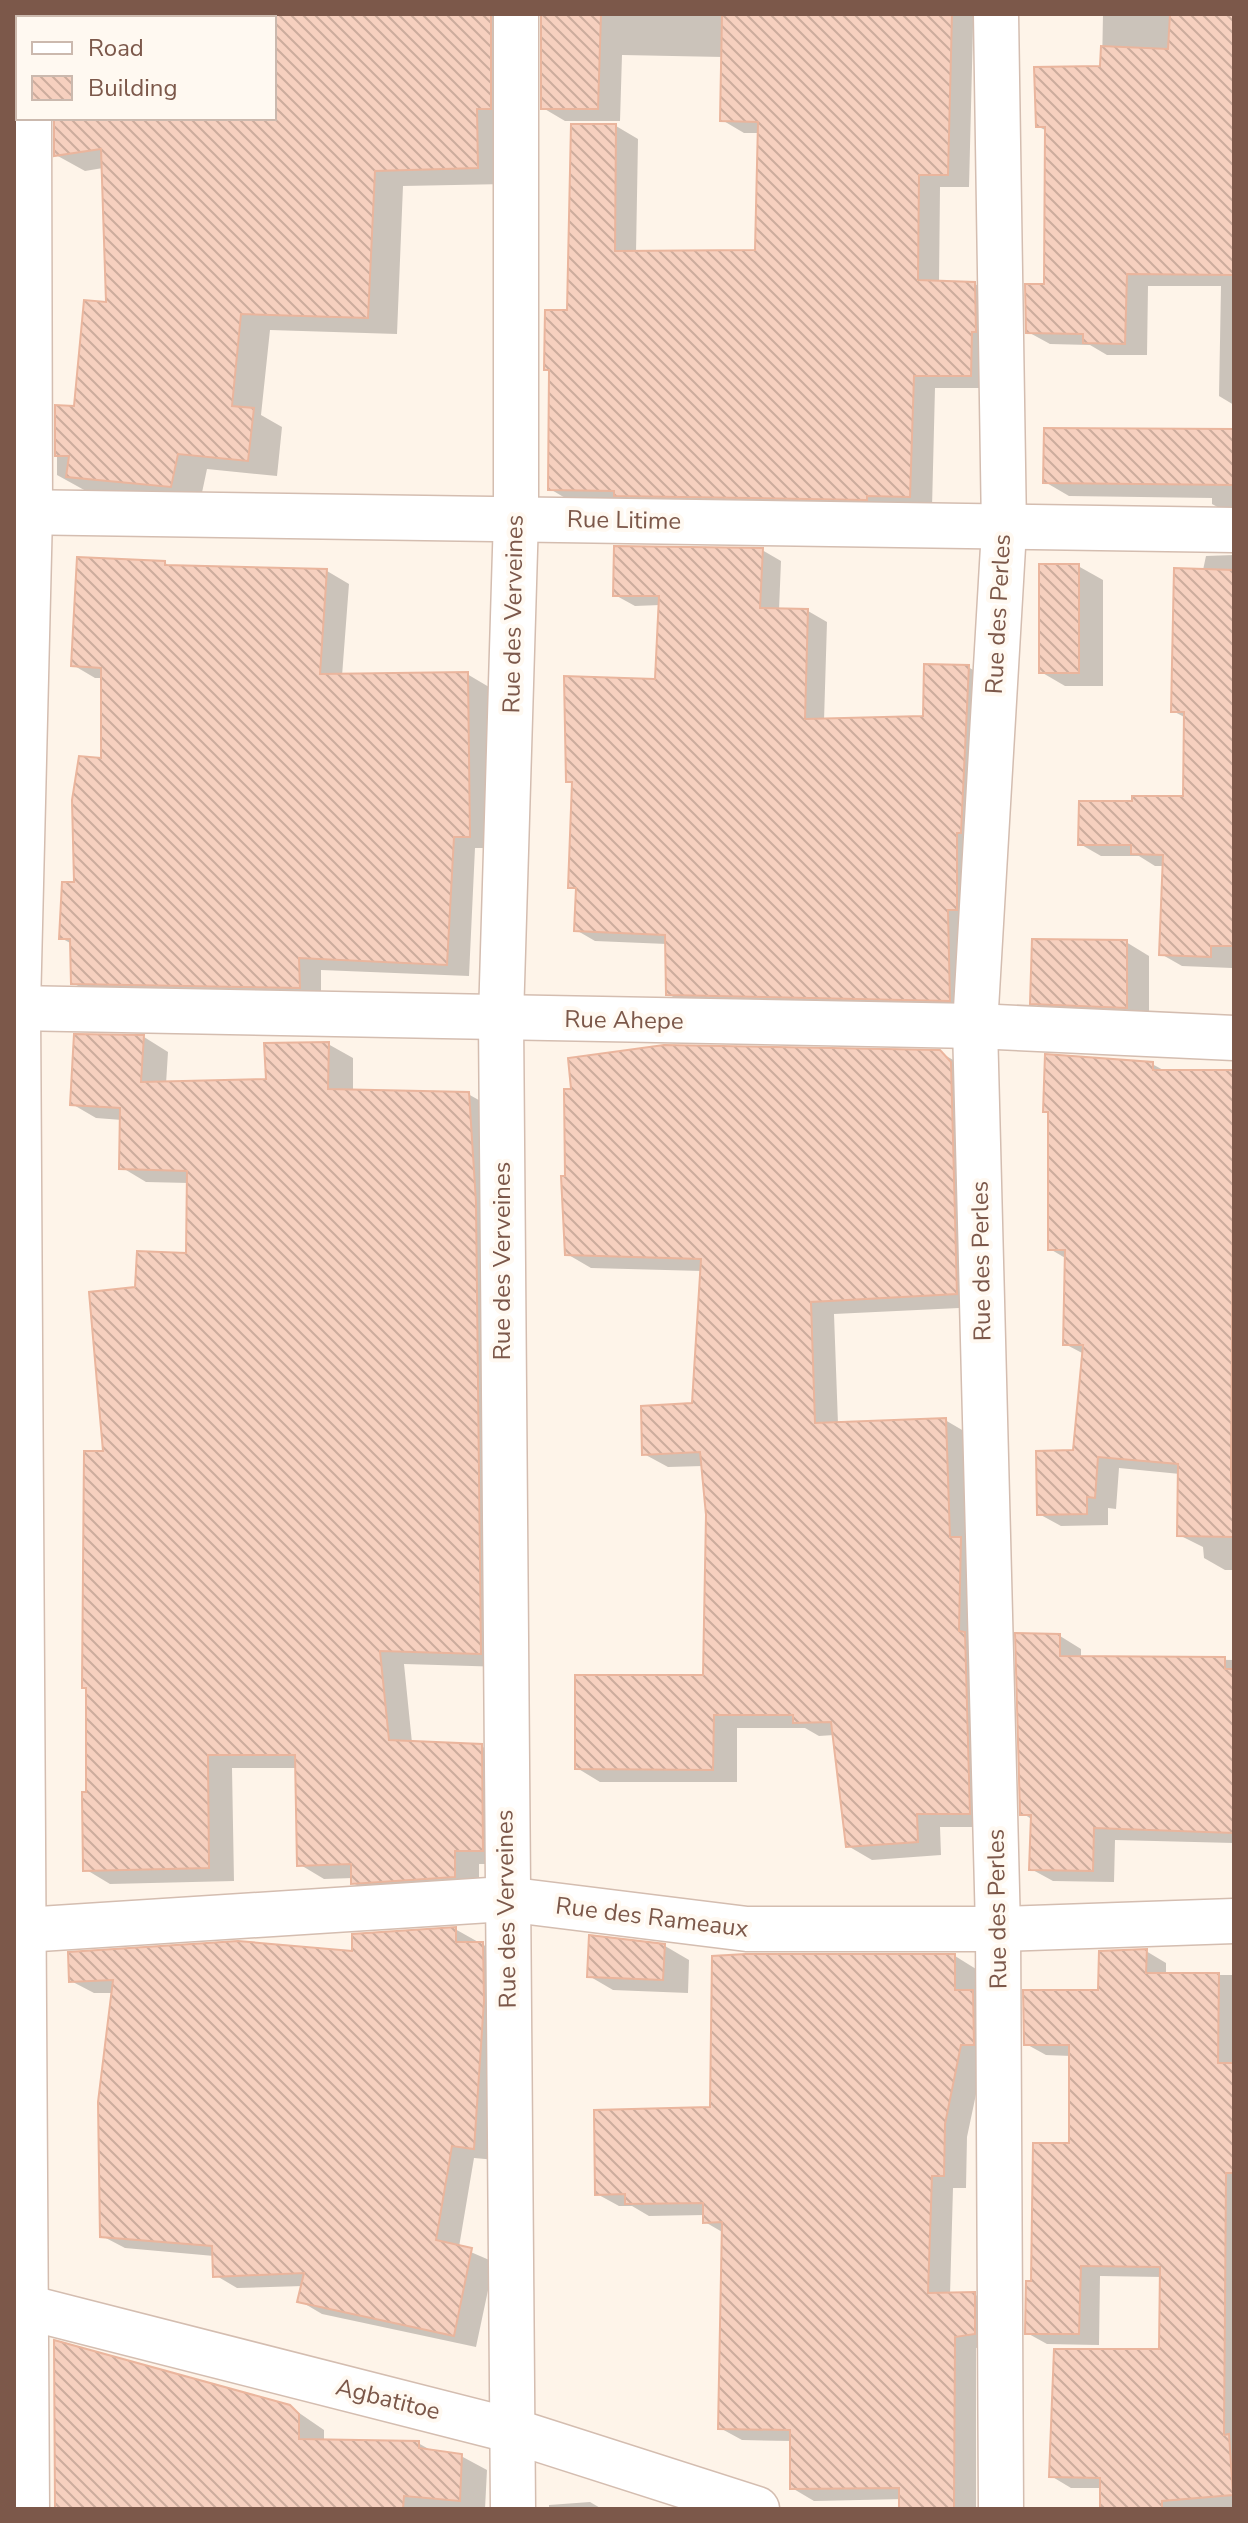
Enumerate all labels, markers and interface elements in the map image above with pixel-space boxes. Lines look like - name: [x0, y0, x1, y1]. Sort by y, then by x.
- legend: [16, 16, 276, 120]
- text: Road: [88, 32, 144, 64]
- text: Building: [88, 72, 178, 104]
- street label: Rue Litime: [567, 503, 681, 537]
- street label: Rue des Verveines: [495, 514, 531, 714]
- street label: Rue des Perles: [978, 533, 1018, 695]
- street label: Rue Ahepe: [564, 1003, 684, 1037]
- street label: Rue des Verveines: [486, 1162, 518, 1360]
- street label: Rue des Perles: [964, 1181, 998, 1341]
- street label: Rue des Verveines: [488, 1809, 524, 2009]
- street label: Rue des Perles: [980, 1829, 1014, 1989]
- street label: Rue des Rameaux: [554, 1889, 750, 1945]
- street label: Agbatitoe: [332, 2371, 444, 2427]

